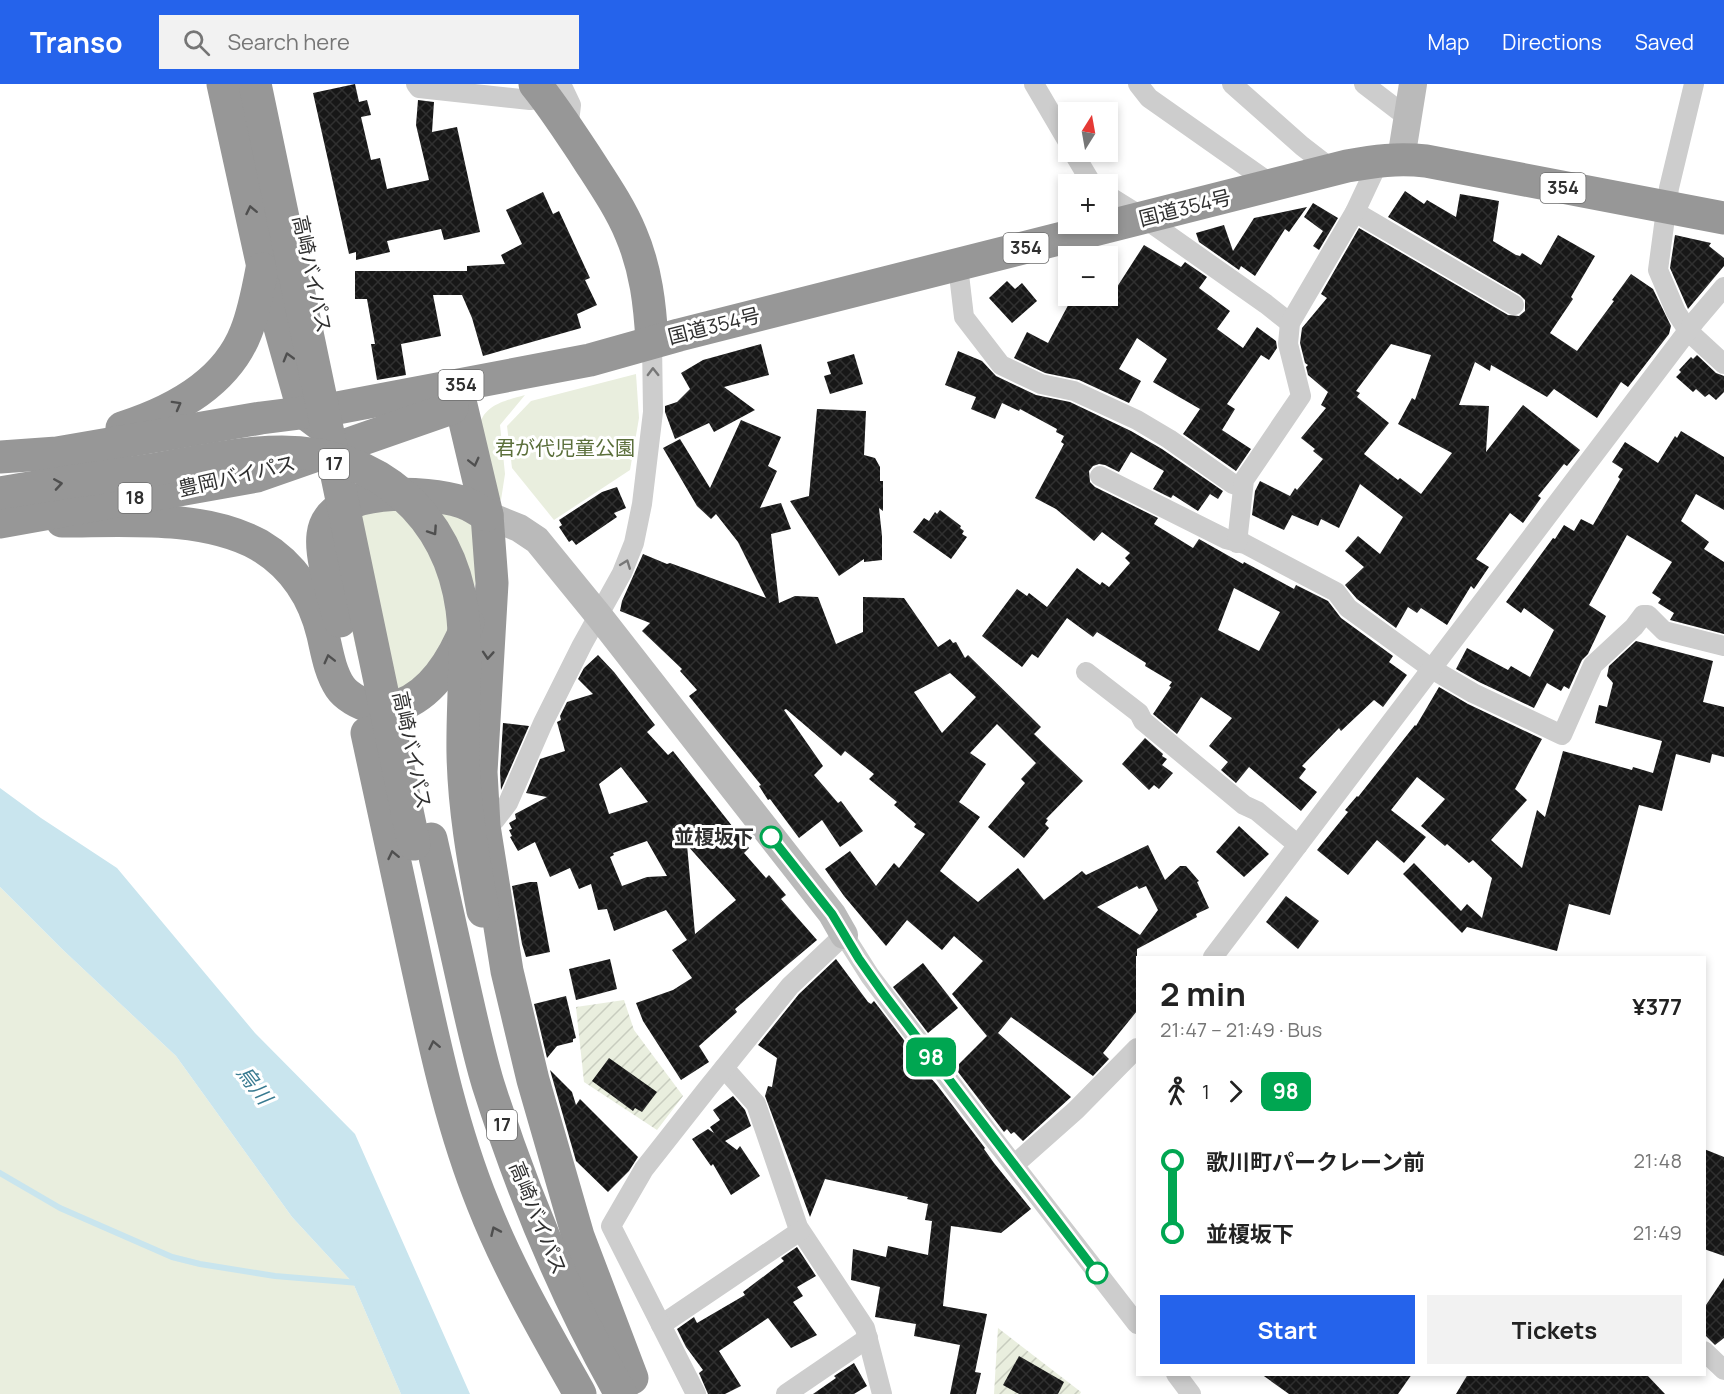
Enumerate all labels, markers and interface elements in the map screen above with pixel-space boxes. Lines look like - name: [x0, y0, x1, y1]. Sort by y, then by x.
- search box: [159, 15, 579, 69]
- text: Transo: [30, 23, 123, 61]
- icon: search: [180, 26, 213, 59]
- text: Search here: [228, 27, 350, 57]
- text: Map: [1428, 28, 1469, 56]
- text: Directions: [1502, 28, 1602, 56]
- text: Saved: [1635, 28, 1694, 56]
- north arrow: [1058, 102, 1118, 162]
- map controls: [1058, 102, 1118, 306]
- road number: 354: [1540, 173, 1586, 203]
- button: +: [1058, 174, 1118, 234]
- street label: 国道354号: [1136, 183, 1234, 232]
- one-way arrow: [245, 205, 258, 215]
- street label: 高崎バイパス: [287, 213, 338, 335]
- road number: 354: [1004, 233, 1048, 263]
- button: −: [1058, 246, 1118, 306]
- street label: 国道354号: [665, 301, 763, 350]
- one-way arrow: [283, 353, 295, 363]
- one-way arrow: [647, 367, 659, 376]
- road number: 354: [438, 370, 484, 400]
- one-way arrow: [171, 401, 181, 412]
- park label: 君が代児童公園: [495, 434, 635, 461]
- street label: 豊岡バイパス: [176, 449, 298, 502]
- road number: 17: [319, 449, 349, 479]
- one-way arrow: [467, 457, 480, 467]
- one-way arrow: [53, 478, 62, 490]
- road number: 18: [118, 483, 152, 513]
- one-way arrow: [426, 524, 437, 535]
- one-way arrow: [619, 559, 631, 570]
- one-way arrow: [482, 651, 495, 660]
- one-way arrow: [324, 654, 337, 664]
- street label: 高崎バイパス: [387, 689, 438, 811]
- place label: 並榎坂下: [674, 823, 754, 850]
- marker: 並榎坂下: [760, 826, 782, 848]
- one-way arrow: [387, 850, 400, 860]
- text: 2 min: [1160, 971, 1246, 1016]
- text: ¥377: [1632, 992, 1682, 1022]
- text: 21:47 – 21:49 · Bus: [1160, 1016, 1322, 1043]
- line badge: 98: [904, 1038, 958, 1076]
- one-way arrow: [429, 1041, 442, 1051]
- text: 98: [918, 1043, 944, 1071]
- water label: 烏川: [231, 1059, 280, 1111]
- icon: walk: [1160, 1075, 1193, 1108]
- icon: forward: [1219, 1075, 1252, 1108]
- text: 98: [1273, 1077, 1299, 1105]
- text: 1: [1202, 1078, 1210, 1105]
- road number: 17: [487, 1110, 517, 1140]
- text: 歌川町パークレーン前: [1206, 1147, 1425, 1177]
- text: 21:48: [1633, 1147, 1682, 1174]
- street label: 高崎バイパス: [504, 1157, 573, 1278]
- text: 並榎坂下: [1206, 1219, 1294, 1249]
- text: 21:49: [1633, 1219, 1682, 1246]
- one-way arrow: [490, 1226, 502, 1237]
- unlabelled marker: [1086, 1262, 1108, 1284]
- button: Start: [1160, 1295, 1415, 1364]
- button: Tickets: [1427, 1295, 1682, 1364]

